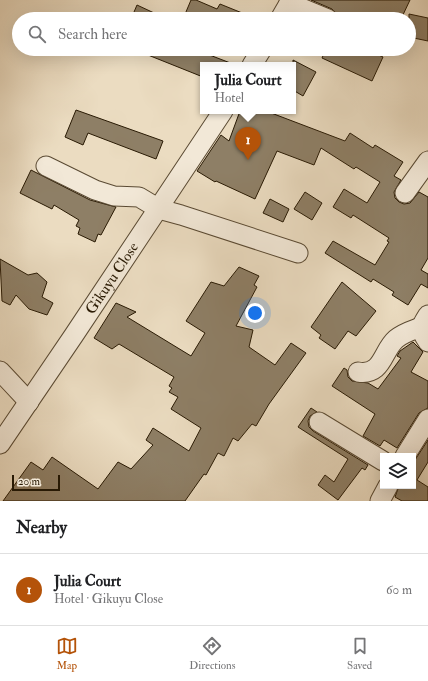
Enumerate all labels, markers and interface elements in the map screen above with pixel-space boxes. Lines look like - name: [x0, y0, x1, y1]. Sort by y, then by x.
- search box: [12, 12, 416, 56]
- icon: search: [26, 23, 48, 45]
- text: Search here: [58, 25, 127, 44]
- popup: [200, 62, 296, 114]
- text: Julia Court: [214, 71, 282, 90]
- text: Hotel: [214, 90, 244, 106]
- pin: 1: [235, 127, 261, 160]
- street label: Gikuyu Close: [81, 239, 143, 318]
- your location: [245, 303, 265, 323]
- map controls: [380, 453, 416, 489]
- button: layers: [380, 453, 416, 489]
- scale bar: [12, 473, 60, 492]
- text: 20 m: [18, 475, 40, 488]
- text: Nearby: [16, 517, 67, 538]
- text: Julia Court: [54, 572, 121, 591]
- text: 1: [27, 582, 31, 598]
- text: 60 m: [386, 582, 412, 598]
- text: Hotel · Gikuyu Close: [54, 591, 163, 607]
- tab: Map: [56, 635, 78, 672]
- tab: Directions: [189, 635, 236, 672]
- tab: Saved: [347, 635, 372, 672]

